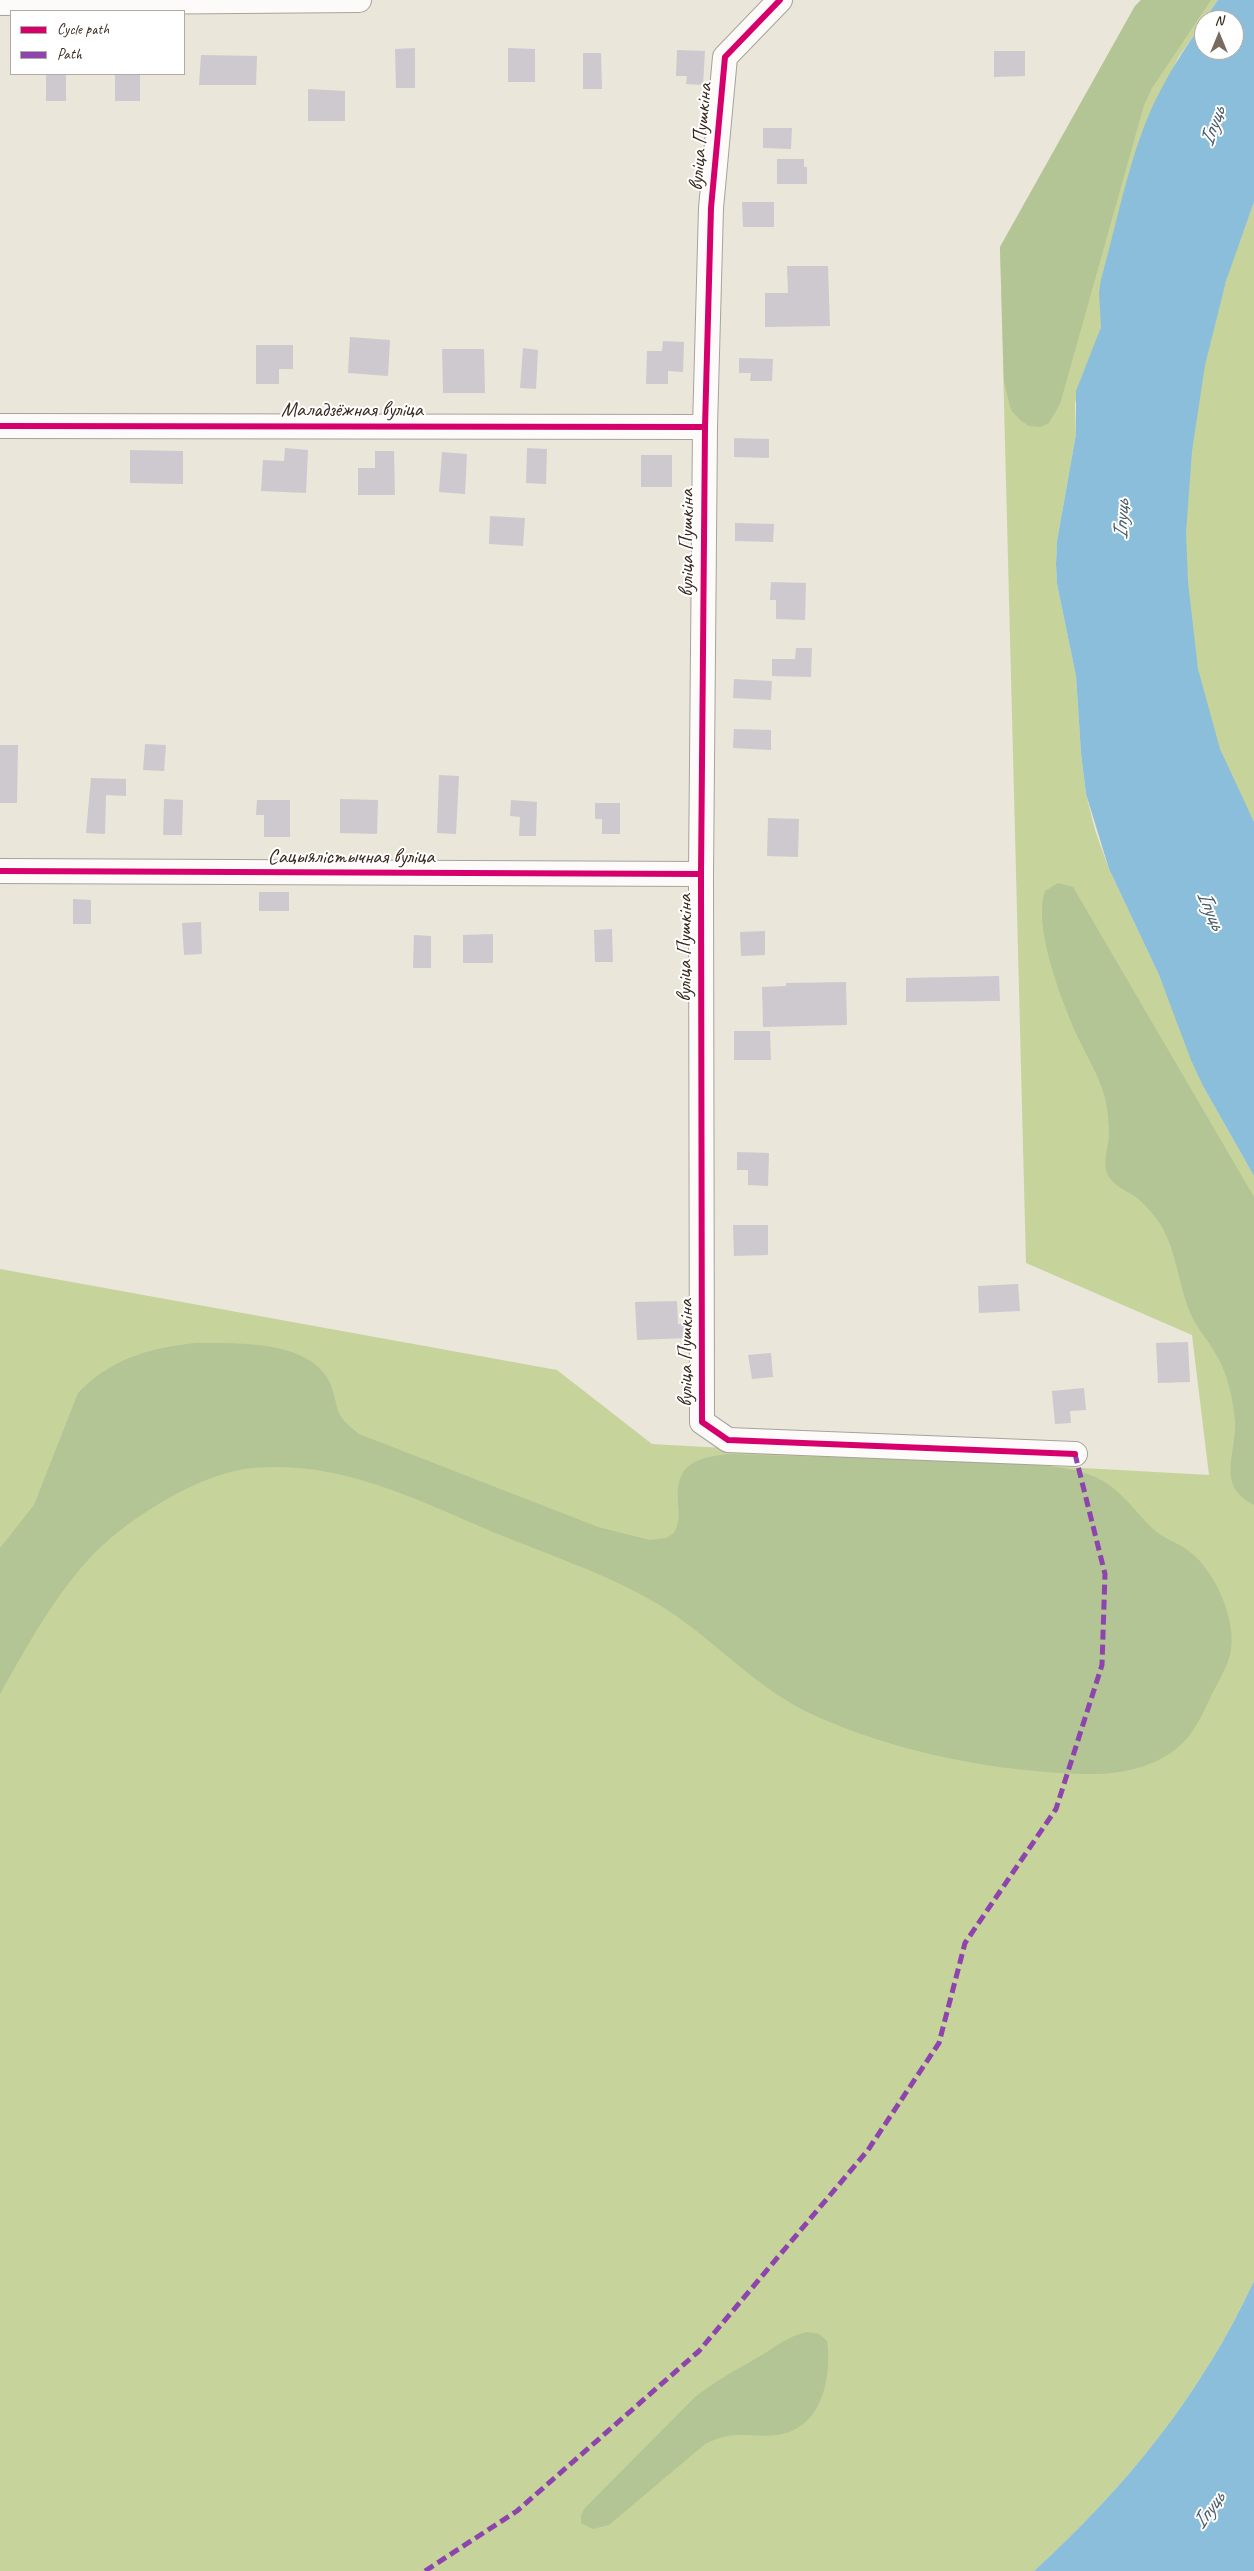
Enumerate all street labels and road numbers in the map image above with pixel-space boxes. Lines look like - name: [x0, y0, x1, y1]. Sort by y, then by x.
- street label: вуліца Пушкіна: [684, 82, 718, 192]
- street label: Маладзёжная вуліца: [281, 397, 423, 423]
- street label: вуліца Пушкіна: [674, 489, 700, 597]
- street label: Сацыялістычная вуліца: [268, 844, 434, 870]
- street label: вуліца Пушкіна: [672, 894, 698, 1002]
- street label: вуліца Пушкіна: [673, 1299, 699, 1407]

